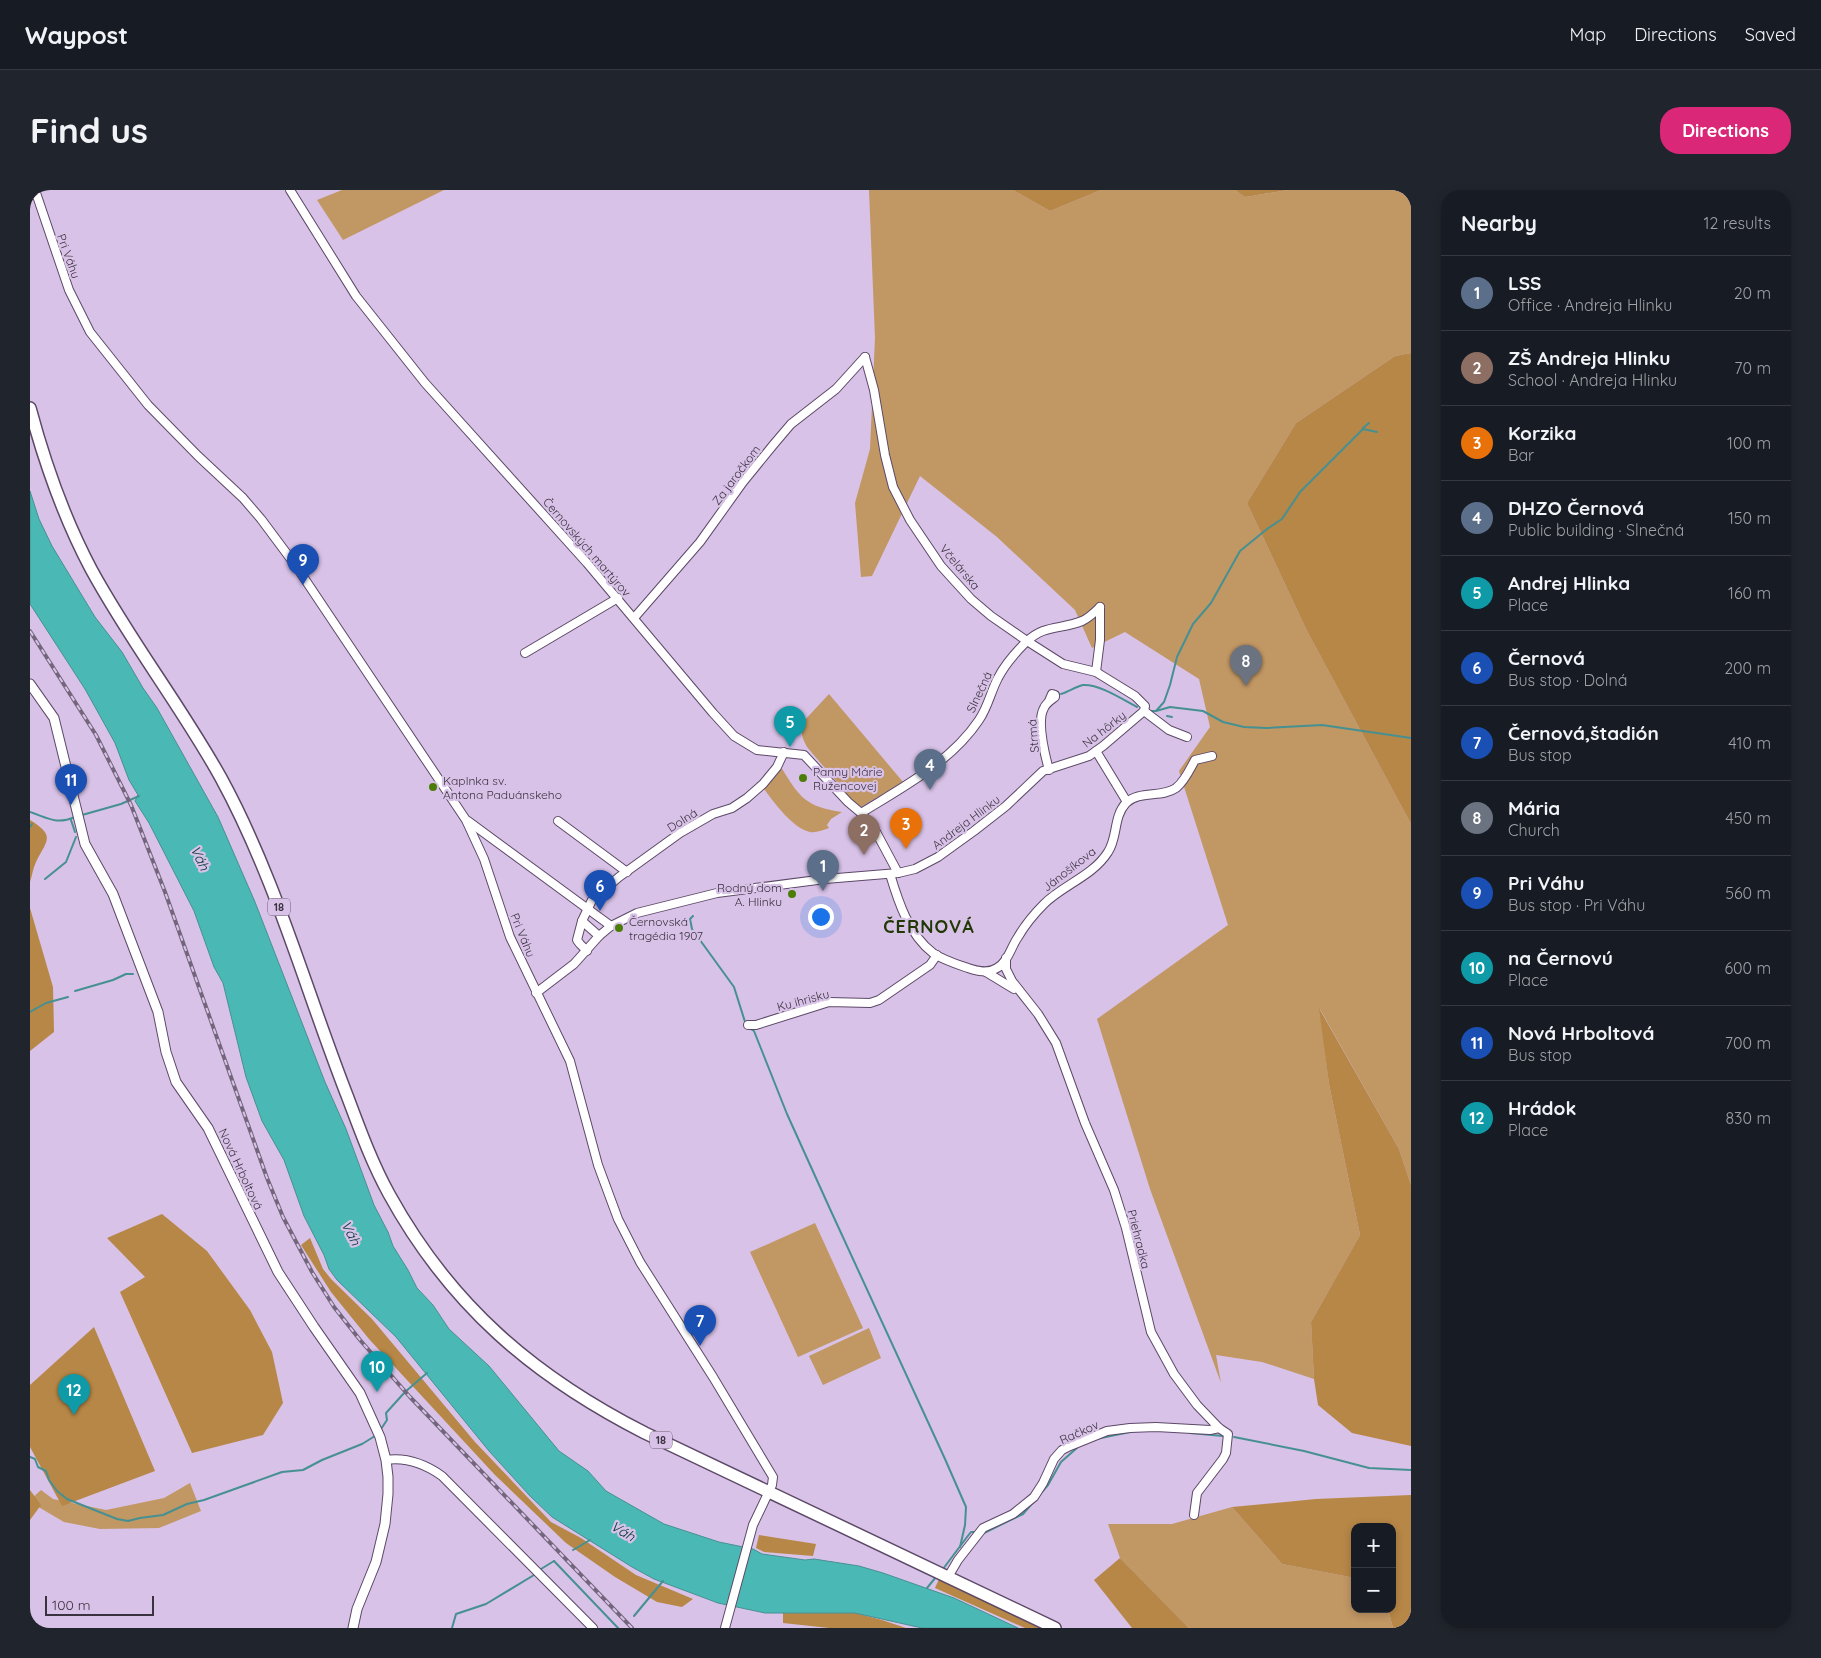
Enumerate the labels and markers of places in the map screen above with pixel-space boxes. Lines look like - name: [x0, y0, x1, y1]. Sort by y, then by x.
- pin: 9: [287, 544, 319, 585]
- pin: 8: [1230, 645, 1262, 686]
- pin: 5: [774, 706, 806, 747]
- pin: 4: [914, 749, 946, 790]
- pin: 11: [55, 764, 87, 805]
- place label: Panny Márie Ružencovej: [813, 764, 883, 793]
- marker: Panny Márie Ružencovej: [797, 772, 809, 784]
- place label: Kaplnka sv. Antona Paduánskeho: [443, 773, 562, 802]
- marker: Kaplnka sv. Antona Paduánskeho: [427, 781, 439, 793]
- pin: 3: [890, 808, 922, 849]
- pin: 2: [848, 814, 880, 855]
- pin: 1: [807, 850, 839, 891]
- pin: 6: [584, 870, 616, 911]
- place label: Rodný dom A. Hlinku: [717, 880, 782, 909]
- marker: Rodný dom A. Hlinku: [786, 888, 798, 900]
- place label: Černovská tragédia 1907: [629, 914, 703, 943]
- marker: Černovská tragédia 1907: [613, 922, 625, 934]
- pin: 7: [684, 1305, 716, 1346]
- pin: 10: [361, 1351, 393, 1392]
- pin: 12: [58, 1374, 90, 1415]

